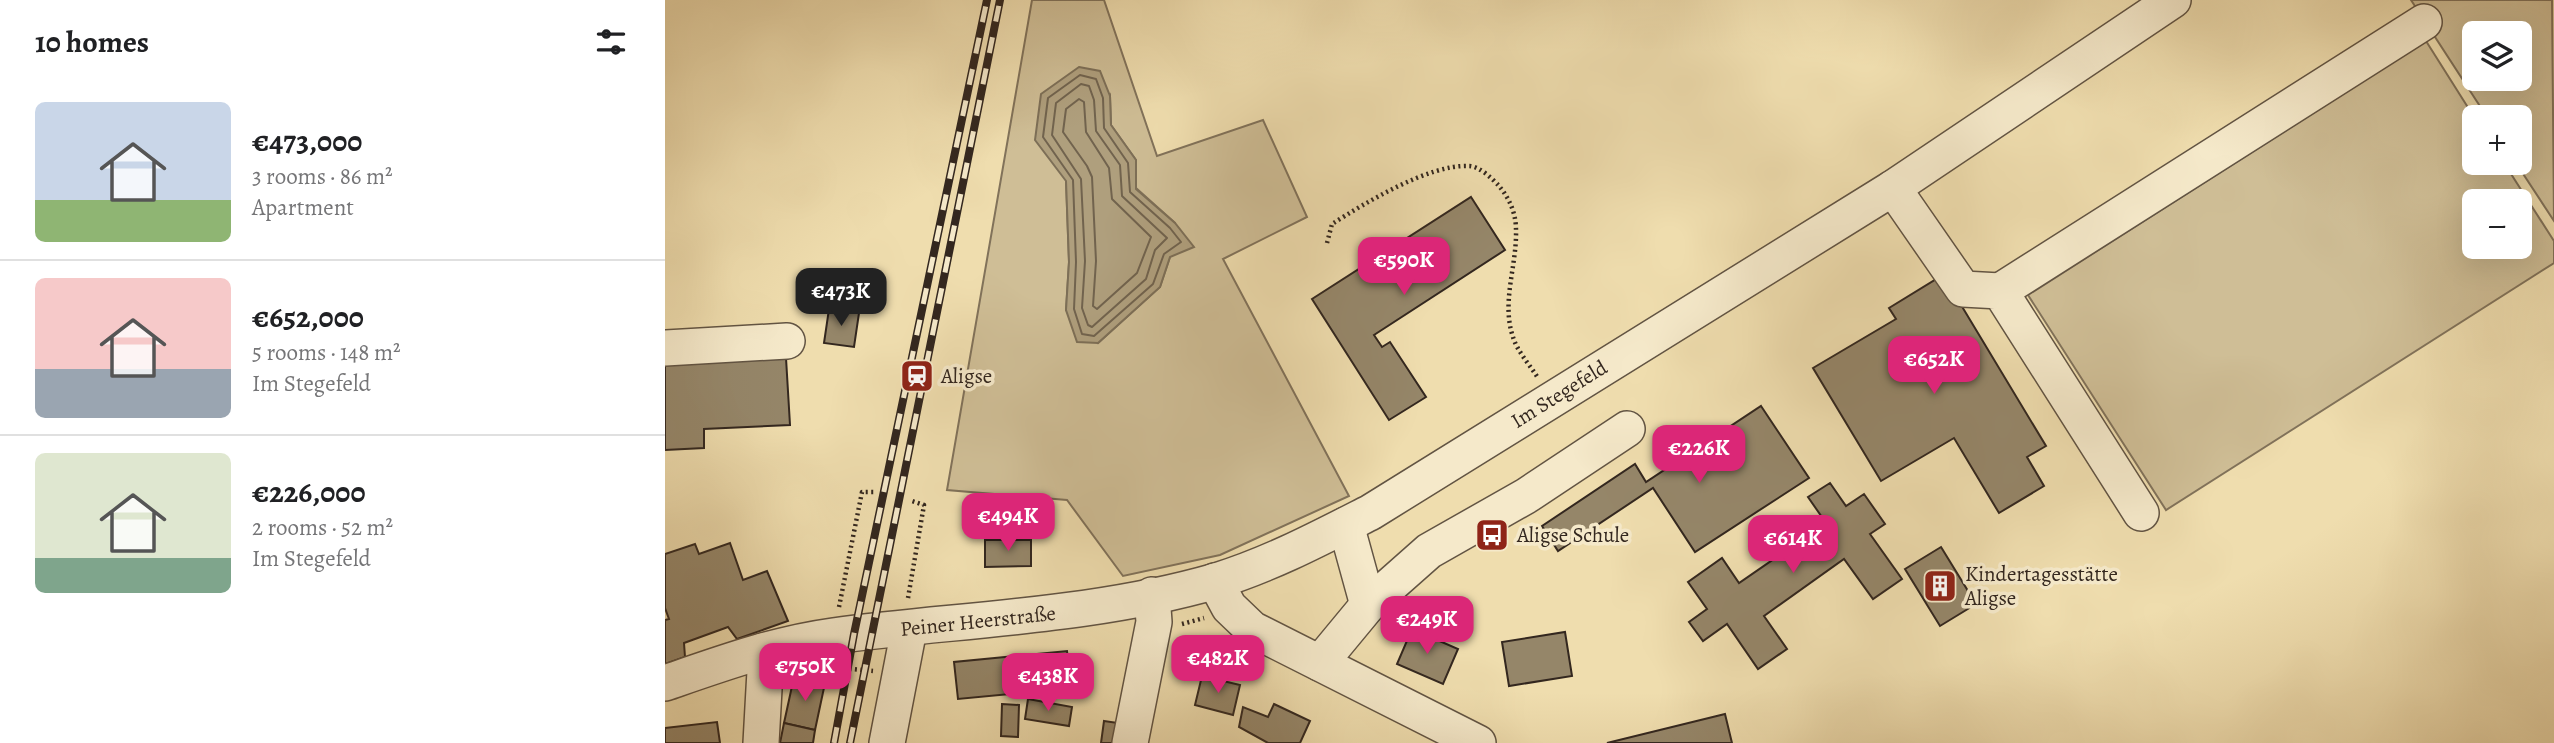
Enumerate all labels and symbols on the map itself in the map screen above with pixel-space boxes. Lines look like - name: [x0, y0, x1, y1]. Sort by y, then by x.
- pin: €590K: [1355, 238, 1453, 297]
- pin: €473K: [792, 268, 890, 328]
- pin: €652K: [1885, 336, 1983, 396]
- street label: Im Stegefeld: [1506, 353, 1613, 435]
- station icon: Aligse: [898, 357, 936, 395]
- place label: Aligse: [940, 362, 992, 390]
- pin: €226K: [1650, 426, 1748, 485]
- pin: €494K: [959, 494, 1057, 553]
- bus stop icon: Aligse Schule: [1473, 516, 1511, 554]
- pin: €614K: [1744, 516, 1842, 575]
- place label: Aligse Schule: [1516, 521, 1629, 549]
- place label: Kindertagesstätte Aligse: [1964, 560, 2118, 612]
- building icon: Kindertagesstätte Aligse: [1921, 567, 1959, 605]
- pin: €249K: [1378, 596, 1476, 656]
- street label: Peiner Heerstraße: [899, 599, 1057, 643]
- pin: €482K: [1169, 636, 1267, 695]
- pin: €750K: [756, 644, 854, 703]
- pin: €438K: [999, 654, 1097, 713]

